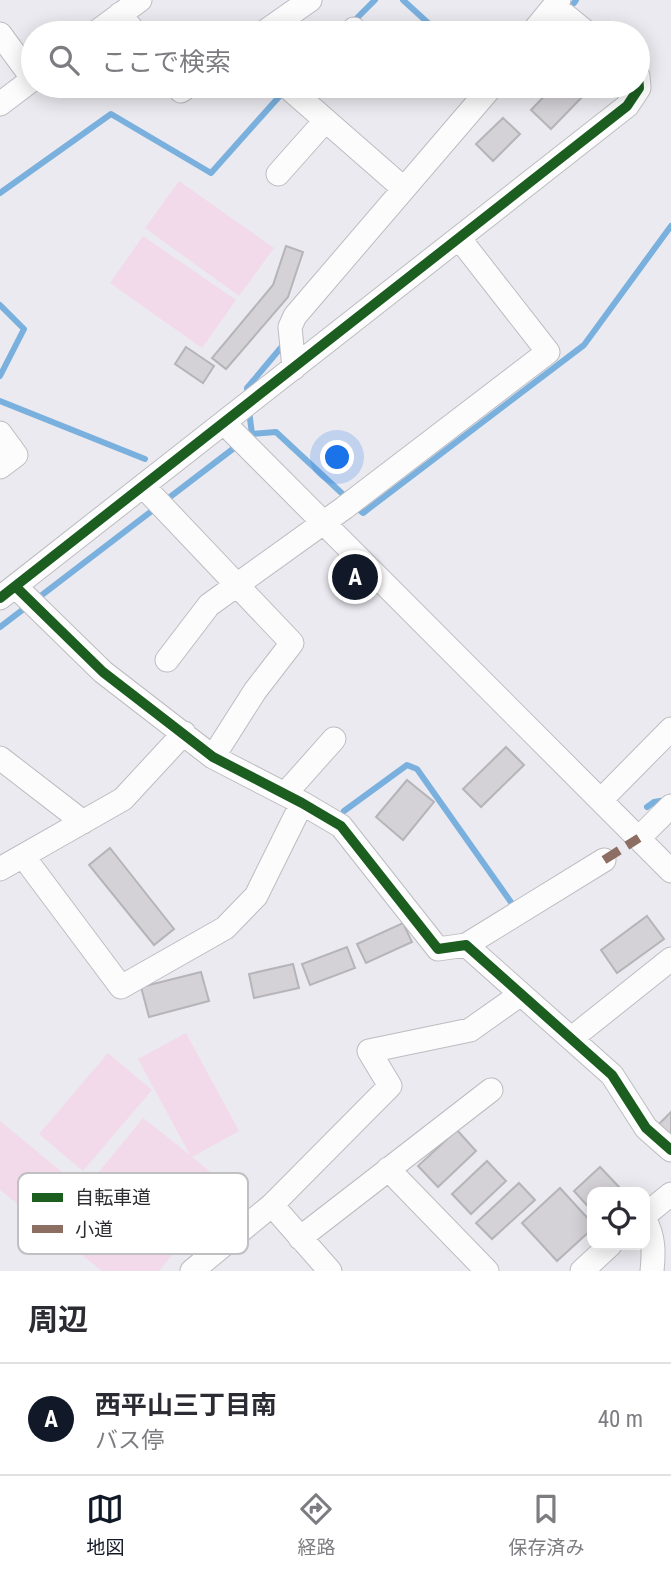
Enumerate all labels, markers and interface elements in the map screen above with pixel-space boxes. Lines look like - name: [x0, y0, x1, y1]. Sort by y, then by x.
- search box: [21, 21, 650, 98]
- icon: search: [45, 41, 83, 79]
- text: ここで検索: [101, 47, 231, 77]
- your location: [320, 440, 354, 474]
- pin: A: [332, 551, 378, 603]
- legend: [18, 1173, 248, 1254]
- text: 自転車道: [75, 1186, 151, 1209]
- map controls: [587, 1187, 650, 1250]
- button: locate: [587, 1187, 650, 1250]
- text: 小道: [75, 1218, 113, 1241]
- text: 周辺: [28, 1302, 88, 1337]
- text: 西平山三丁目南: [95, 1390, 277, 1420]
- text: A: [44, 1406, 58, 1433]
- text: 40 m: [598, 1406, 643, 1433]
- text: バス停: [95, 1427, 164, 1454]
- tab: 地図: [86, 1490, 125, 1559]
- tab: 経路: [297, 1490, 336, 1559]
- tab: 保存済み: [508, 1490, 585, 1559]

